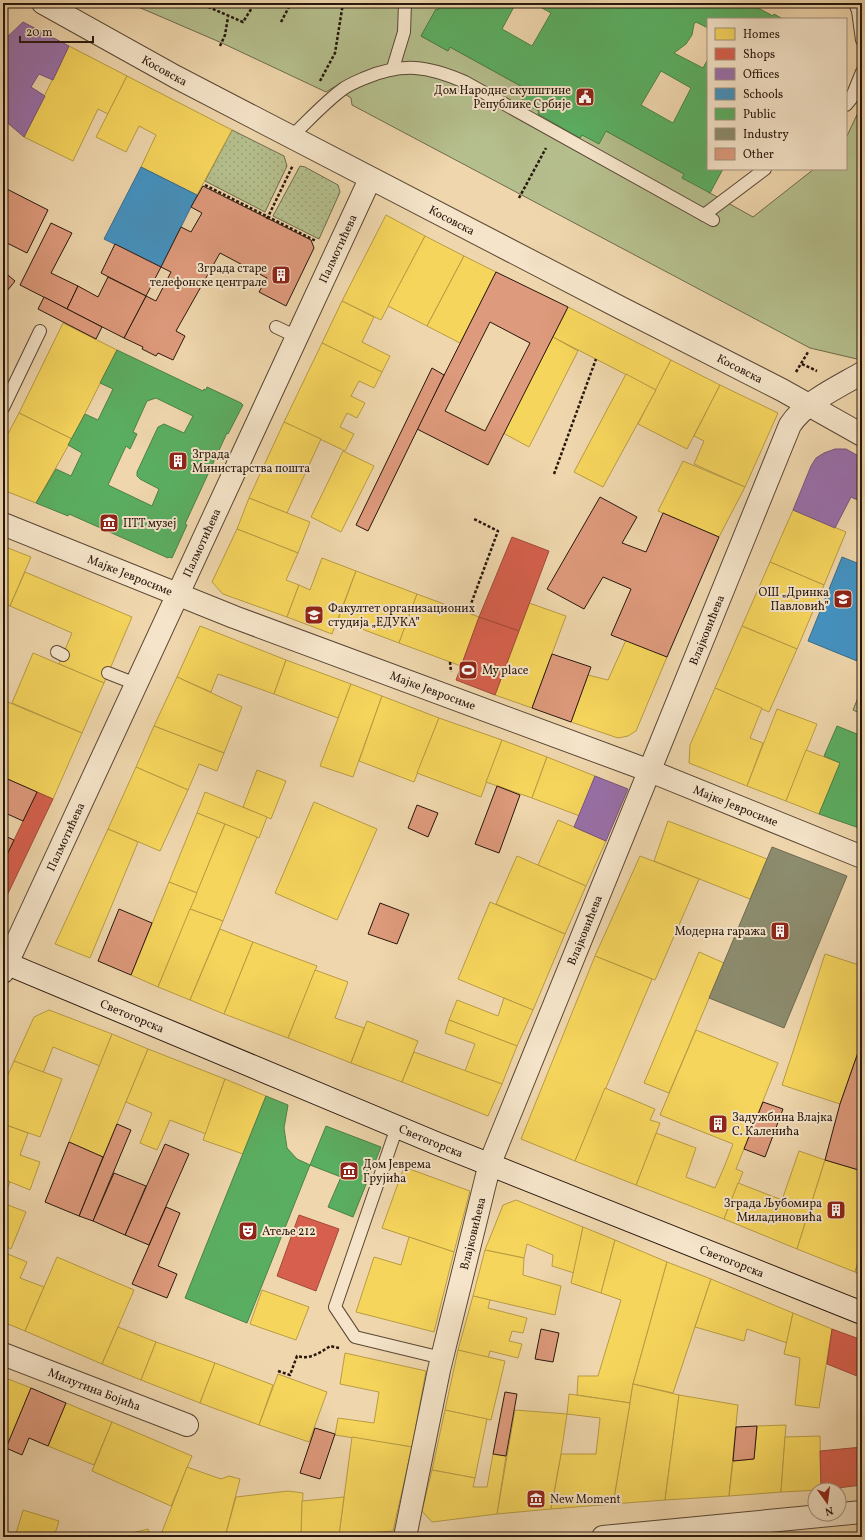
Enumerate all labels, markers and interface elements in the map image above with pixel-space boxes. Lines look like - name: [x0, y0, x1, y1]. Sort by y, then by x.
- scale bar: [20, 18, 93, 44]
- legend: [707, 18, 847, 170]
- text: 20 m: [26, 25, 53, 41]
- text: Homes: [743, 27, 780, 43]
- text: Shops: [743, 47, 775, 63]
- street label: Косовска: [138, 52, 190, 90]
- text: Offices: [743, 67, 779, 83]
- place label: Дом Народне скупштине Републике Србије: [434, 83, 571, 113]
- public building icon: Дом Народне скупштине Републике Србије: [574, 86, 596, 108]
- text: Schools: [743, 87, 783, 103]
- text: Public: [743, 107, 776, 123]
- text: Industry: [743, 127, 789, 143]
- text: Other: [743, 147, 774, 163]
- street label: Косовска: [426, 203, 477, 240]
- street label: Палмотићева: [316, 212, 362, 286]
- place label: Зграда старе телефонске централе: [150, 261, 267, 291]
- building icon: Зграда старе телефонске централе: [270, 264, 292, 286]
- street label: Косовска: [714, 351, 765, 388]
- place label: Зграда Министарства пошта: [192, 447, 310, 477]
- building icon: Зграда Министарства пошта: [167, 450, 189, 472]
- street label: Палмотићева: [180, 506, 225, 580]
- museum icon: ПТТ музеј: [98, 512, 120, 534]
- place label: ПТТ музеј: [123, 516, 176, 532]
- street label: Мајке Јевросиме: [85, 552, 175, 601]
- place label: ОШ „Дринка Павловић”: [759, 585, 829, 615]
- school or university icon: ОШ „Дринка Павловић”: [832, 588, 854, 610]
- street label: Влајковићева: [686, 593, 729, 668]
- place label: Факултет организационих студија „ЕДУКА”: [328, 601, 475, 631]
- school or university icon: Факултет организационих студија „ЕДУКА”: [303, 604, 325, 626]
- sports icon: My place: [457, 659, 479, 681]
- place label: My place: [482, 663, 529, 679]
- street label: Мајке Јевросиме: [387, 668, 478, 715]
- street label: Мајке Јевросиме: [690, 782, 780, 831]
- street label: Палмотићева: [44, 800, 89, 874]
- street label: Влајковићева: [564, 893, 607, 968]
- building icon: Модерна гаража: [769, 920, 791, 942]
- place label: Модерна гаража: [675, 924, 766, 940]
- street label: Светогорска: [97, 996, 166, 1037]
- place label: Задужбина Влајка С. Каленића: [732, 1110, 833, 1140]
- building icon: Задужбина Влајка С. Каленића: [707, 1113, 729, 1135]
- street label: Светогорска: [396, 1121, 465, 1162]
- place label: Дом Јеврема Грујића: [363, 1157, 431, 1187]
- museum icon: Дом Јеврема Грујића: [338, 1160, 360, 1182]
- street label: Влајковићева: [457, 1196, 490, 1272]
- place label: Зграда Љубомира Миладиновића: [724, 1196, 822, 1226]
- building icon: Зграда Љубомира Миладиновића: [825, 1199, 847, 1221]
- theatre icon: Атеље 212: [237, 1220, 259, 1242]
- place label: Атеље 212: [262, 1224, 316, 1240]
- street label: Светогорска: [697, 1242, 766, 1282]
- street label: Милутина Бојића: [45, 1365, 143, 1415]
- north arrow: [807, 1482, 847, 1522]
- museum icon: New Moment: [525, 1488, 547, 1510]
- place label: New Moment: [550, 1492, 621, 1508]
- text: N: [823, 1502, 835, 1518]

